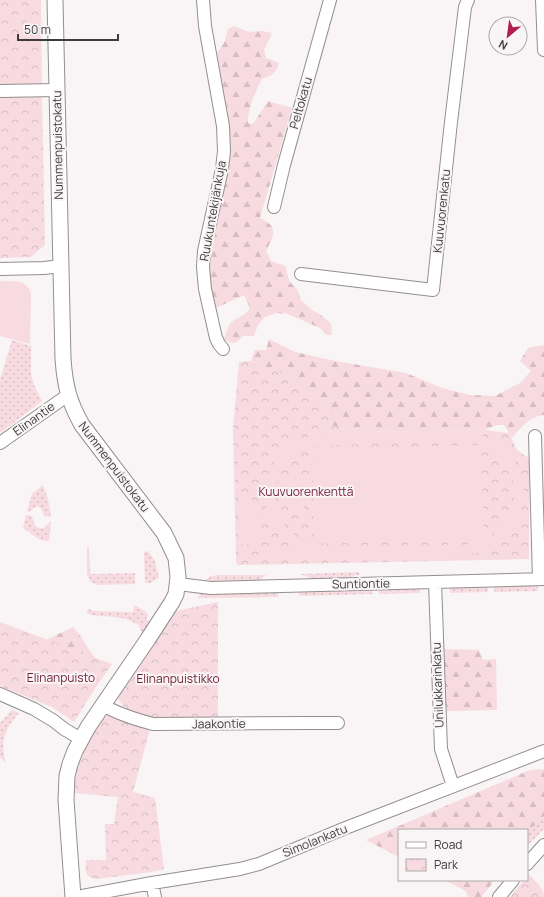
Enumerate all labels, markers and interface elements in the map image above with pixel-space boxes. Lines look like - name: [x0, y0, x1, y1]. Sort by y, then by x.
- scale bar: [18, 16, 118, 42]
- north arrow: [488, 16, 528, 56]
- text: 50 m: [24, 21, 51, 38]
- text: N: [496, 37, 510, 54]
- street label: Peltokatu: [285, 75, 316, 131]
- street label: Nummenpuistokatu: [48, 90, 67, 200]
- street label: Ruukuntekijänkuja: [195, 159, 230, 263]
- street label: Kuuvuorenkatu: [429, 168, 454, 254]
- street label: Elinantie: [9, 398, 58, 440]
- street label: Nummenpuistokatu: [75, 418, 154, 515]
- park label: Kuuvuorenkenttä: [259, 483, 353, 500]
- street label: Suntiontie: [332, 574, 390, 593]
- street label: Unilukkarinkatu: [428, 642, 447, 728]
- park label: Elinanpuisto: [27, 669, 95, 686]
- park label: Elinanpuistikko: [136, 670, 220, 687]
- street label: Jaakontie: [192, 715, 246, 732]
- street label: Simolankatu: [280, 820, 350, 861]
- legend: [398, 829, 528, 881]
- text: Road: [434, 836, 462, 853]
- text: Park: [434, 856, 459, 873]

